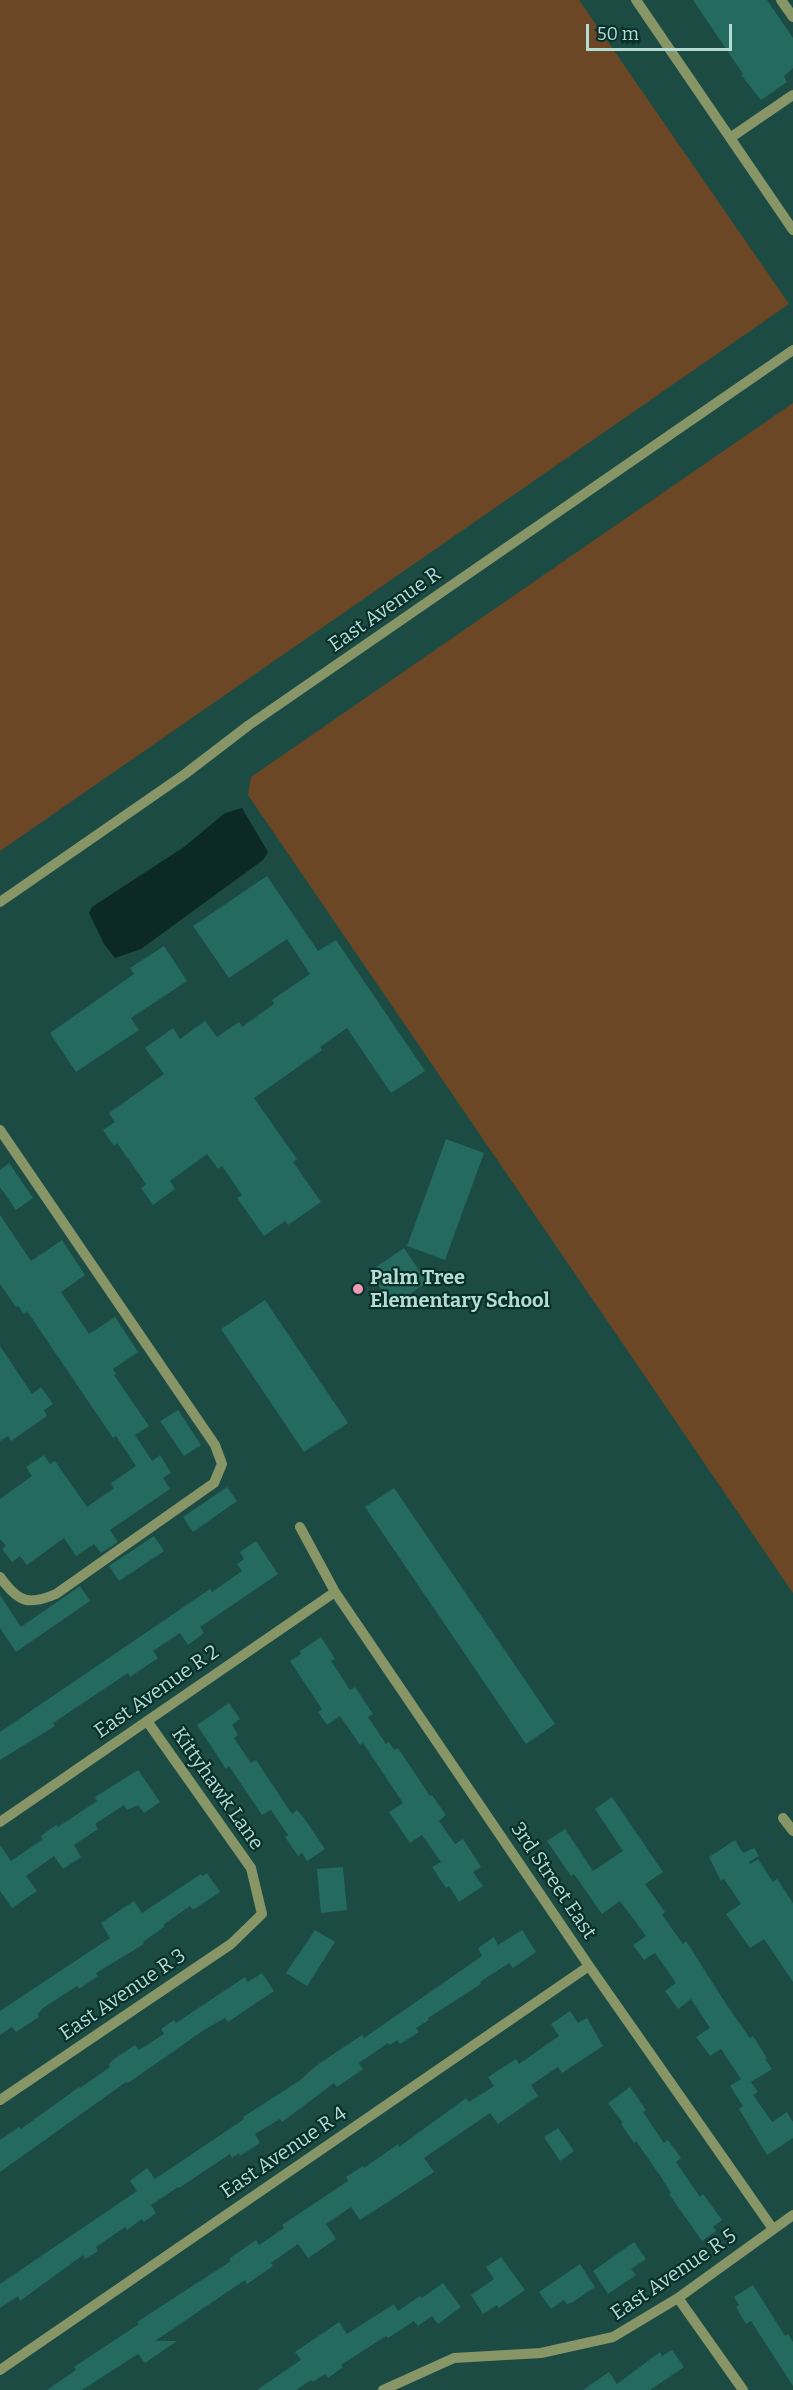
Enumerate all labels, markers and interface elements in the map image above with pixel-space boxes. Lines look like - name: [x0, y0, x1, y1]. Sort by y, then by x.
- scale bar: [589, 12, 734, 50]
- text: 50 m: [597, 23, 639, 45]
- street label: East Avenue R: [324, 563, 446, 657]
- place label: Palm Tree Elementary School: [370, 1266, 550, 1313]
- marker: Palm Tree Elementary School: [351, 1282, 365, 1296]
- street label: East Avenue R 2: [90, 1640, 224, 1744]
- street label: Kittyhawk Lane: [166, 1723, 268, 1855]
- street label: 3rd Street East: [505, 1818, 601, 1944]
- street label: East Avenue R 3: [55, 1944, 191, 2046]
- street label: East Avenue R 4: [216, 2102, 352, 2204]
- street label: East Avenue R 5: [607, 2224, 741, 2326]

